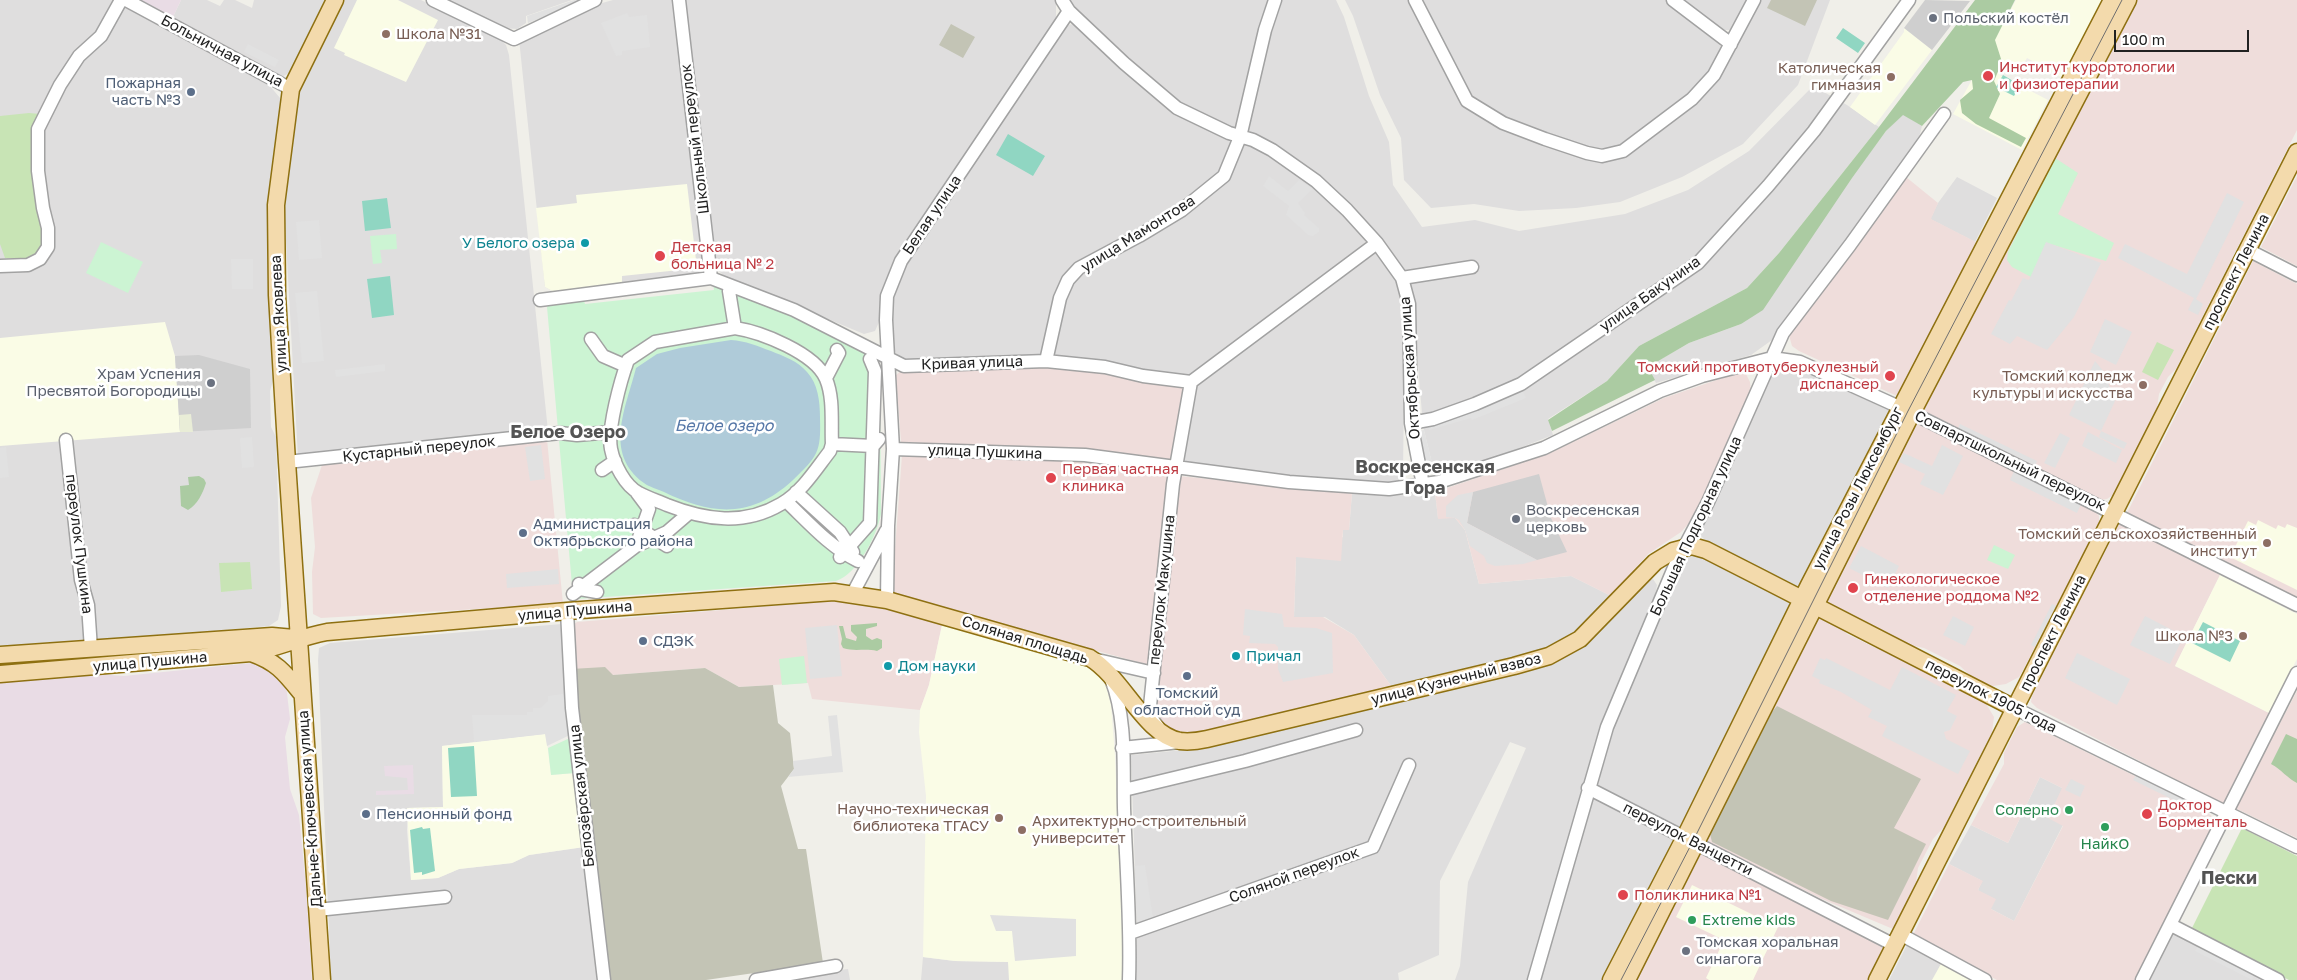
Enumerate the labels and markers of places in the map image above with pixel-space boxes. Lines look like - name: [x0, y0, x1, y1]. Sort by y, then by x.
- place label: Польский костёл: [1943, 9, 2069, 27]
- marker: Польский костёл: [1927, 12, 1939, 24]
- place label: Школа №31: [396, 25, 481, 43]
- marker: Школа №31: [380, 28, 392, 40]
- place label: Институт курортологии и физиотерапии: [1999, 58, 2175, 93]
- place label: Католическая гимназия: [1778, 59, 1881, 94]
- marker: Институт курортологии и физиотерапии: [1981, 69, 1995, 83]
- marker: Католическая гимназия: [1885, 71, 1897, 83]
- place label: Пожарная часть №3: [105, 74, 181, 109]
- marker: Пожарная часть №3: [185, 86, 197, 98]
- place label: У Белого озера: [462, 234, 575, 252]
- marker: У Белого озера: [579, 237, 591, 249]
- place label: Детская больница № 2: [671, 238, 774, 273]
- marker: Детская больница № 2: [653, 249, 667, 263]
- place label: Томский противотуберкулезный диспансер: [1637, 358, 1879, 393]
- place label: Храм Успения Пресвятой Богородицы: [26, 365, 201, 400]
- place label: Томский колледж культуры и искусства: [1973, 367, 2133, 402]
- marker: Томский противотуберкулезный диспансер: [1883, 369, 1897, 383]
- marker: Храм Успения Пресвятой Богородицы: [205, 377, 217, 389]
- marker: Томский колледж культуры и искусства: [2137, 379, 2149, 391]
- place label: Первая частная клиника: [1062, 460, 1179, 495]
- marker: Первая частная клиника: [1044, 471, 1058, 485]
- place label: Воскресенская церковь: [1526, 501, 1639, 536]
- marker: Воскресенская церковь: [1510, 513, 1522, 525]
- place label: Администрация Октябрьского района: [533, 515, 693, 550]
- place label: Томский сельскохозяйственный институт: [2018, 525, 2257, 560]
- marker: Администрация Октябрьского района: [517, 527, 529, 539]
- marker: Томский сельскохозяйственный институт: [2261, 537, 2273, 549]
- place label: Гинекологическое отделение роддома №2: [1864, 570, 2039, 605]
- marker: Гинекологическое отделение роддома №2: [1846, 581, 1860, 595]
- place label: Школа №3: [2155, 627, 2233, 645]
- marker: Школа №3: [2237, 630, 2249, 642]
- place label: СДЭК: [653, 632, 694, 650]
- marker: СДЭК: [637, 635, 649, 647]
- place label: Причал: [1246, 647, 1301, 665]
- marker: Причал: [1230, 650, 1242, 662]
- place label: Дом науки: [898, 657, 976, 675]
- marker: Дом науки: [882, 660, 894, 672]
- marker: Томский областной суд: [1181, 670, 1193, 682]
- place label: Томский областной суд: [1134, 684, 1240, 719]
- place label: Доктор Борменталь: [2158, 796, 2247, 831]
- place label: Научно-техническая библиотека ТГАСУ: [837, 800, 989, 835]
- place label: Солерно: [1995, 801, 2059, 819]
- marker: Солерно: [2063, 804, 2075, 816]
- place label: Пенсионный фонд: [376, 805, 512, 823]
- marker: Доктор Борменталь: [2140, 807, 2154, 821]
- marker: Пенсионный фонд: [360, 808, 372, 820]
- marker: Научно-техническая библиотека ТГАСУ: [993, 812, 1005, 824]
- place label: Архитектурно-строительный университет: [1032, 812, 1247, 847]
- marker: НайкО: [2099, 821, 2111, 833]
- marker: Архитектурно-строительный университет: [1016, 824, 1028, 836]
- place label: НайкО: [2081, 835, 2129, 853]
- place label: Поликлиника №1: [1634, 886, 1762, 904]
- marker: Поликлиника №1: [1616, 888, 1630, 902]
- place label: Extreme kids: [1702, 911, 1795, 929]
- marker: Extreme kids: [1686, 914, 1698, 926]
- place label: Томская хоральная синагога: [1696, 933, 1839, 968]
- marker: Томская хоральная синагога: [1680, 945, 1692, 957]

